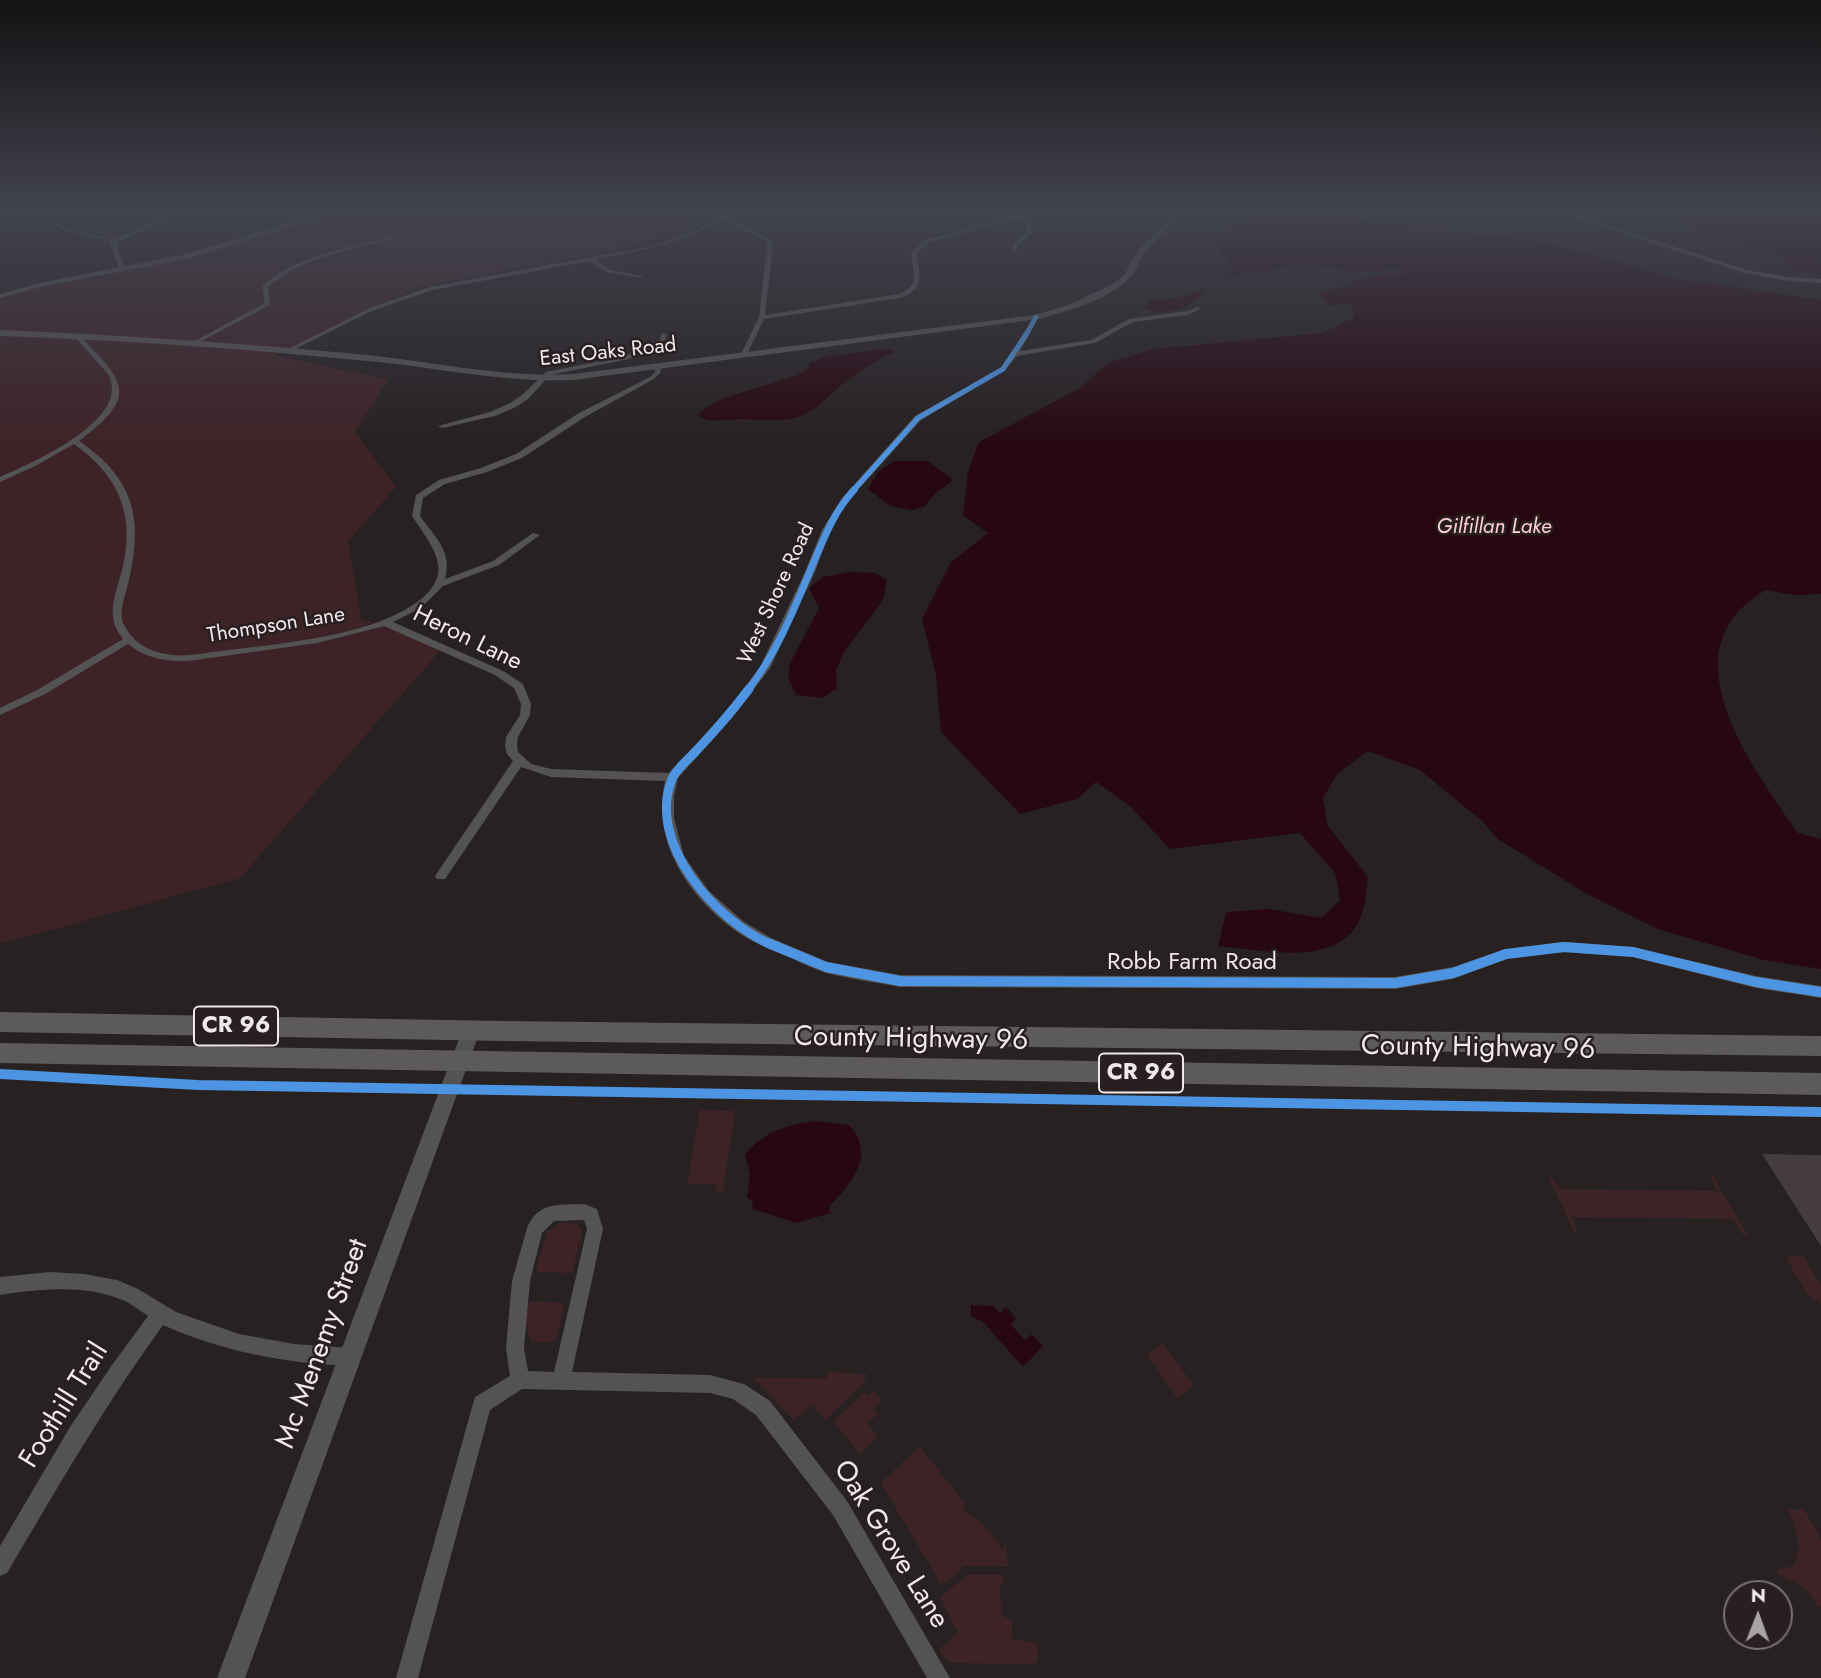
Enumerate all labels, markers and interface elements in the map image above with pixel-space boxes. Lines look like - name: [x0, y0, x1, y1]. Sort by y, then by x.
- street label: East Oaks Road: [538, 333, 678, 373]
- water label: Gilfillan Lake: [1437, 515, 1551, 541]
- street label: West Shore Road: [733, 519, 821, 669]
- street label: Heron Lane: [408, 600, 526, 678]
- street label: Thompson Lane: [205, 603, 347, 649]
- street label: Robb Farm Road: [1107, 949, 1277, 977]
- road number: CR 96: [194, 1007, 278, 1046]
- street label: County Highway 96: [793, 1021, 1029, 1059]
- street label: County Highway 96: [1360, 1030, 1596, 1068]
- road number: CR 96: [1099, 1054, 1183, 1092]
- street label: Mc Menemy Street: [270, 1235, 376, 1453]
- street label: Foothill Trail: [13, 1337, 117, 1475]
- street label: Oak Grove Lane: [825, 1455, 955, 1635]
- north arrow: [1723, 1580, 1793, 1650]
- text: N: [1751, 1582, 1766, 1609]

